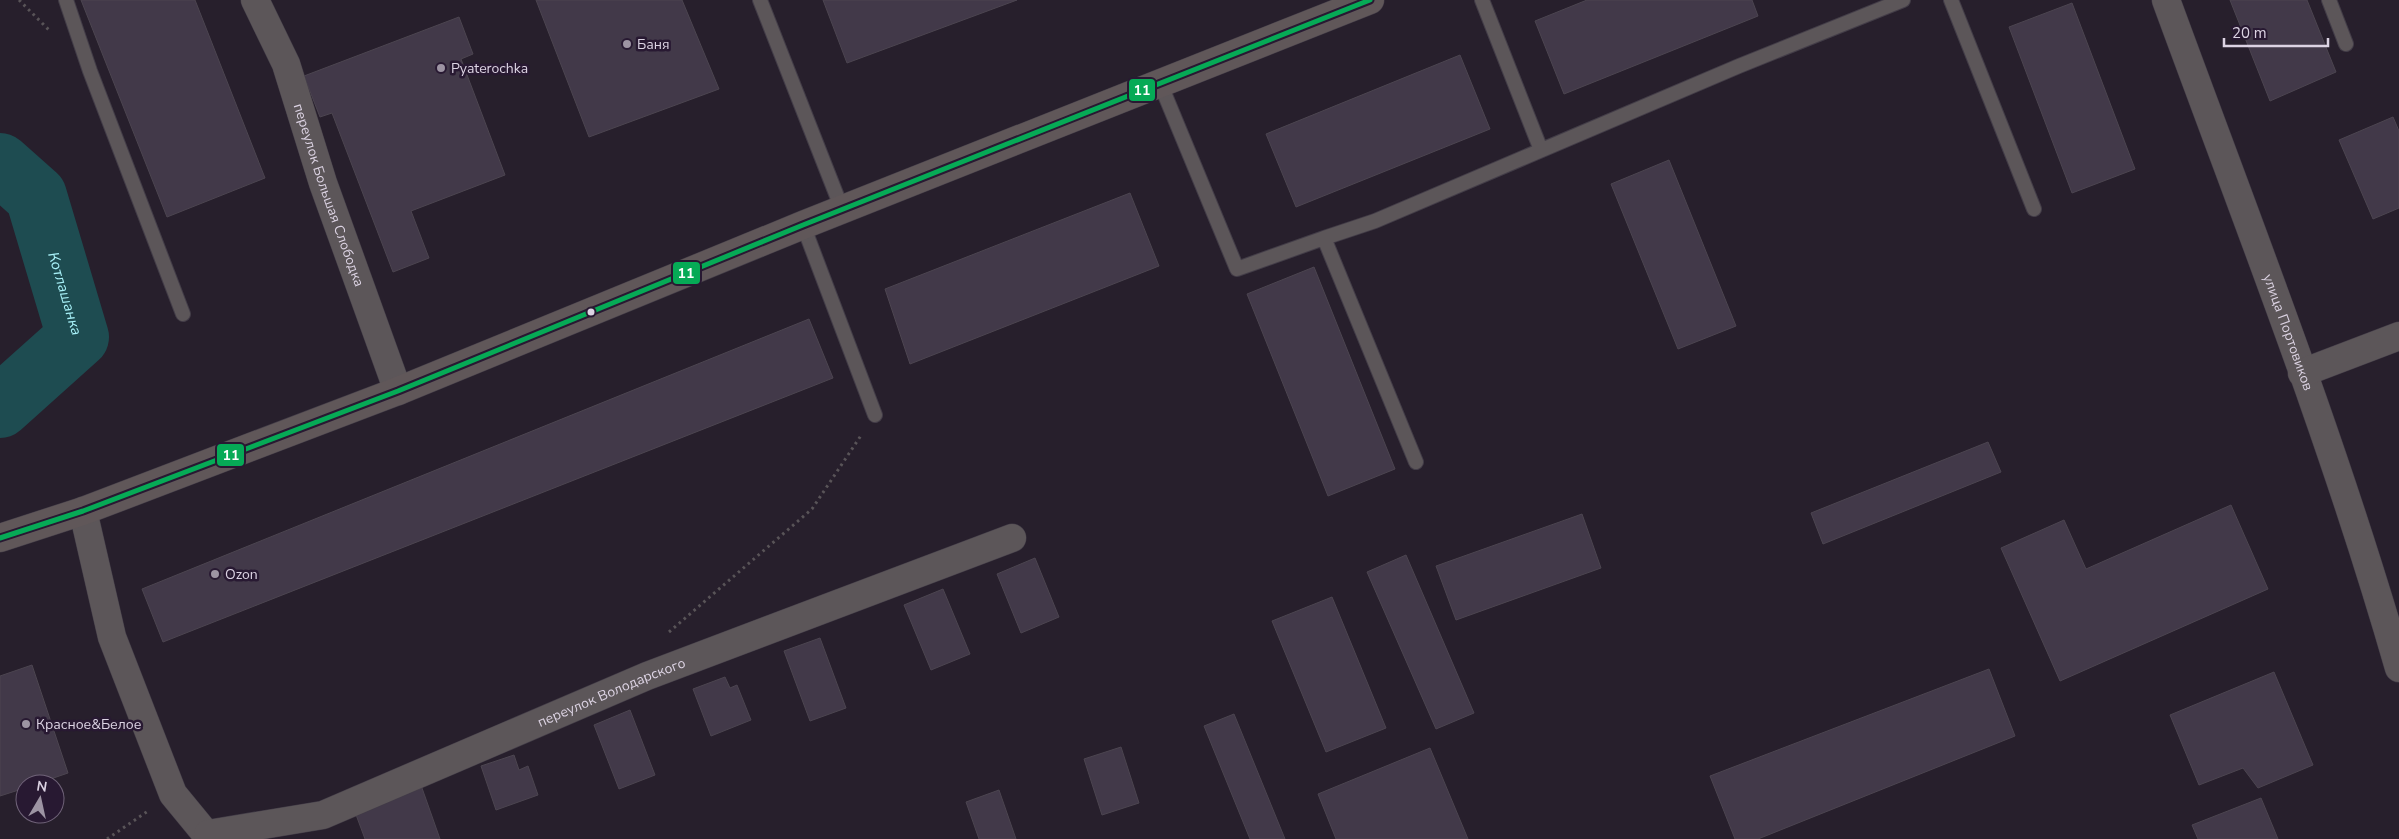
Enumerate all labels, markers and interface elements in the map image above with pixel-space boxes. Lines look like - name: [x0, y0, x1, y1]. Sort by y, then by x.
- scale bar: [2224, 15, 2328, 47]
- text: 20 m: [2232, 23, 2267, 43]
- place label: Баня: [637, 35, 670, 54]
- marker: Баня: [621, 38, 633, 50]
- place label: Pyaterochka: [451, 59, 528, 78]
- marker: Pyaterochka: [435, 62, 447, 74]
- line badge: 11: [1128, 78, 1156, 102]
- text: 11: [1134, 81, 1150, 100]
- street label: переулок Большая Слободка: [289, 101, 369, 289]
- water label: Котлашанка: [43, 249, 87, 338]
- line badge: 11: [672, 261, 701, 285]
- text: 11: [678, 264, 694, 283]
- street label: улица Портовиков: [2258, 271, 2318, 393]
- unlabelled marker: [586, 307, 596, 317]
- line badge: 11: [216, 443, 245, 467]
- text: 11: [223, 446, 239, 465]
- place label: Ozon: [225, 565, 258, 584]
- marker: Ozon: [209, 568, 221, 580]
- street label: переулок Володарского: [535, 653, 688, 732]
- place label: Красное&Белое: [36, 715, 141, 734]
- marker: Красное&Белое: [20, 718, 32, 730]
- north arrow: [15, 774, 65, 824]
- text: N: [35, 776, 49, 797]

